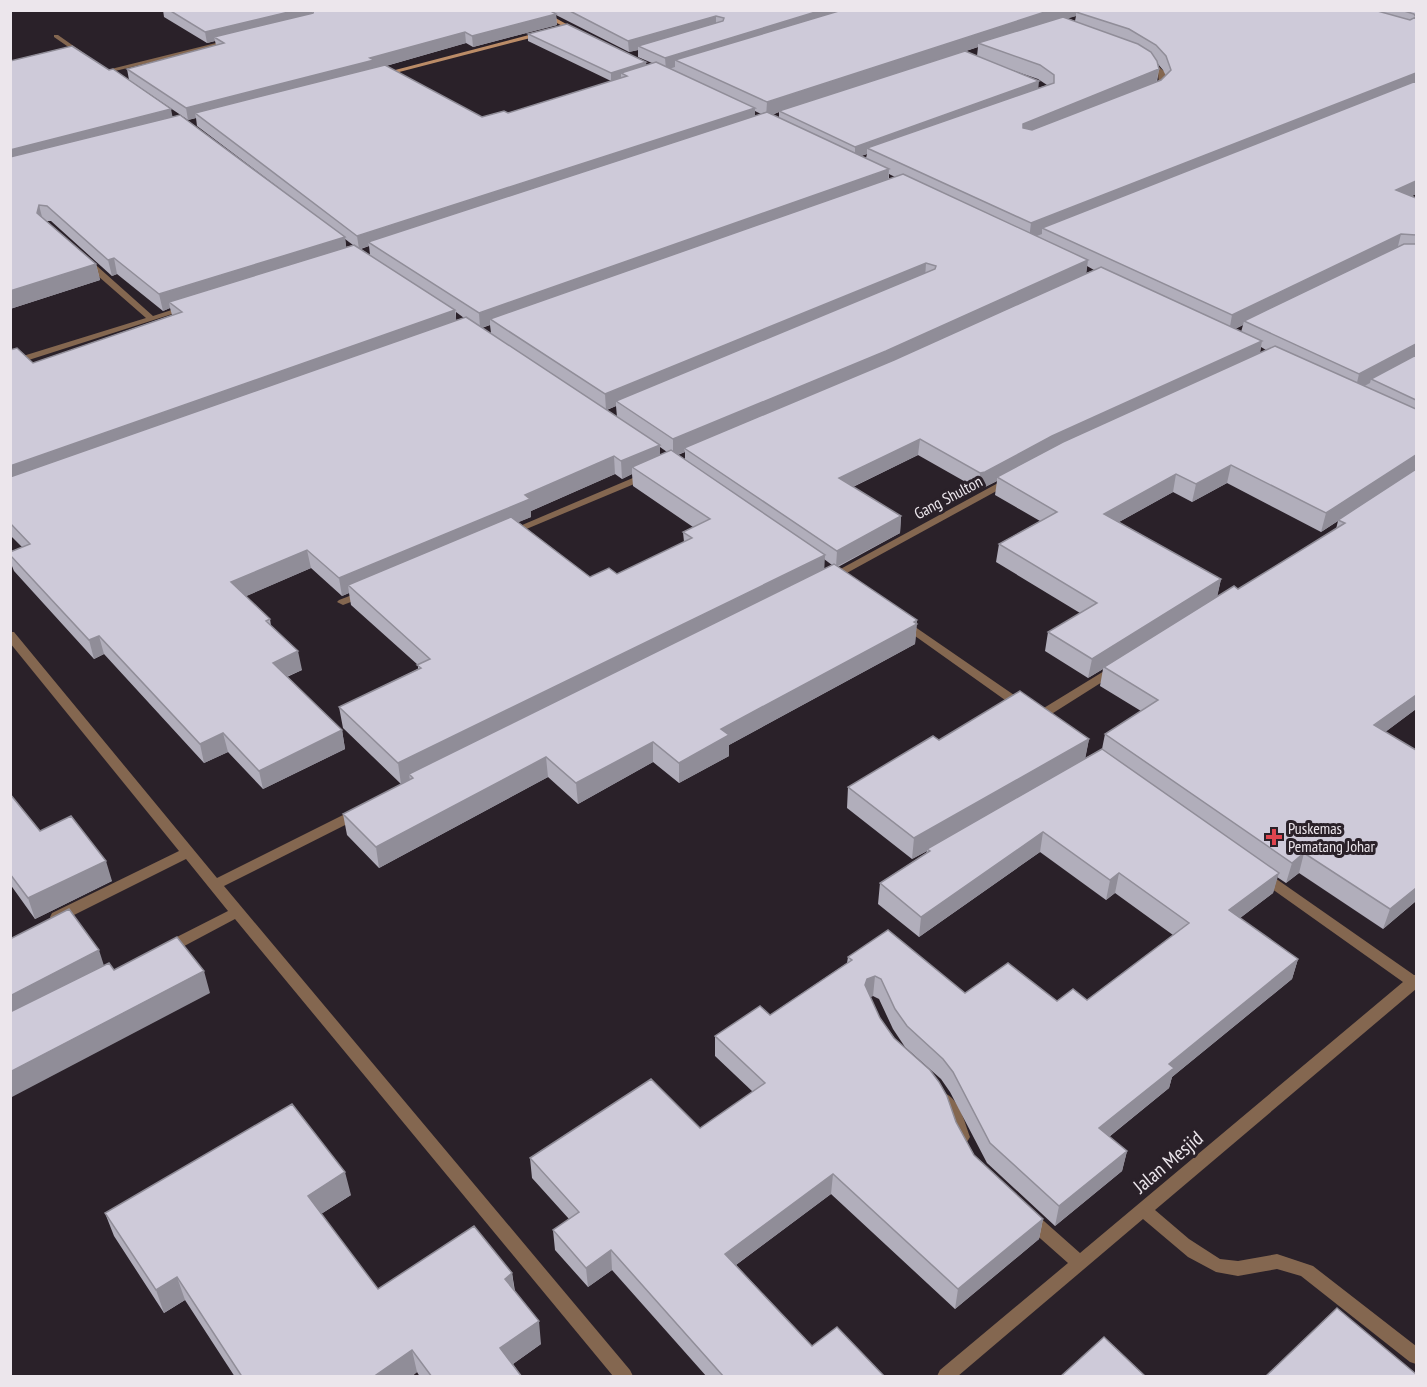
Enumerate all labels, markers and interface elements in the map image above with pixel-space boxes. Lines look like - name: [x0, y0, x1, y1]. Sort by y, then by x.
- street label: Gang Shulton: [910, 471, 986, 523]
- place label: Puskemas Pematang Johar: [1288, 818, 1376, 856]
- marker: Puskemas Pematang Johar: [1265, 828, 1283, 846]
- street label: Jalan Mesjid: [1127, 1125, 1208, 1199]

